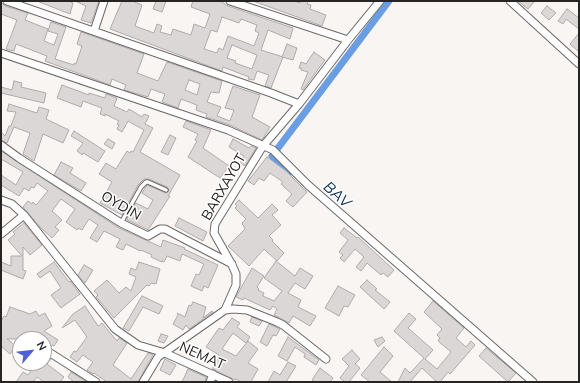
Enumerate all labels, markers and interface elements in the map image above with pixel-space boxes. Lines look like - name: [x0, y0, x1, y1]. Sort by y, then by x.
- street label: BARXAYOT: [198, 151, 250, 223]
- water label: BAV: [319, 178, 355, 212]
- street label: OYDIN: [98, 188, 144, 224]
- north arrow: [12, 331, 52, 371]
- street label: NEMAT: [176, 338, 228, 374]
- text: N: [34, 339, 50, 353]

